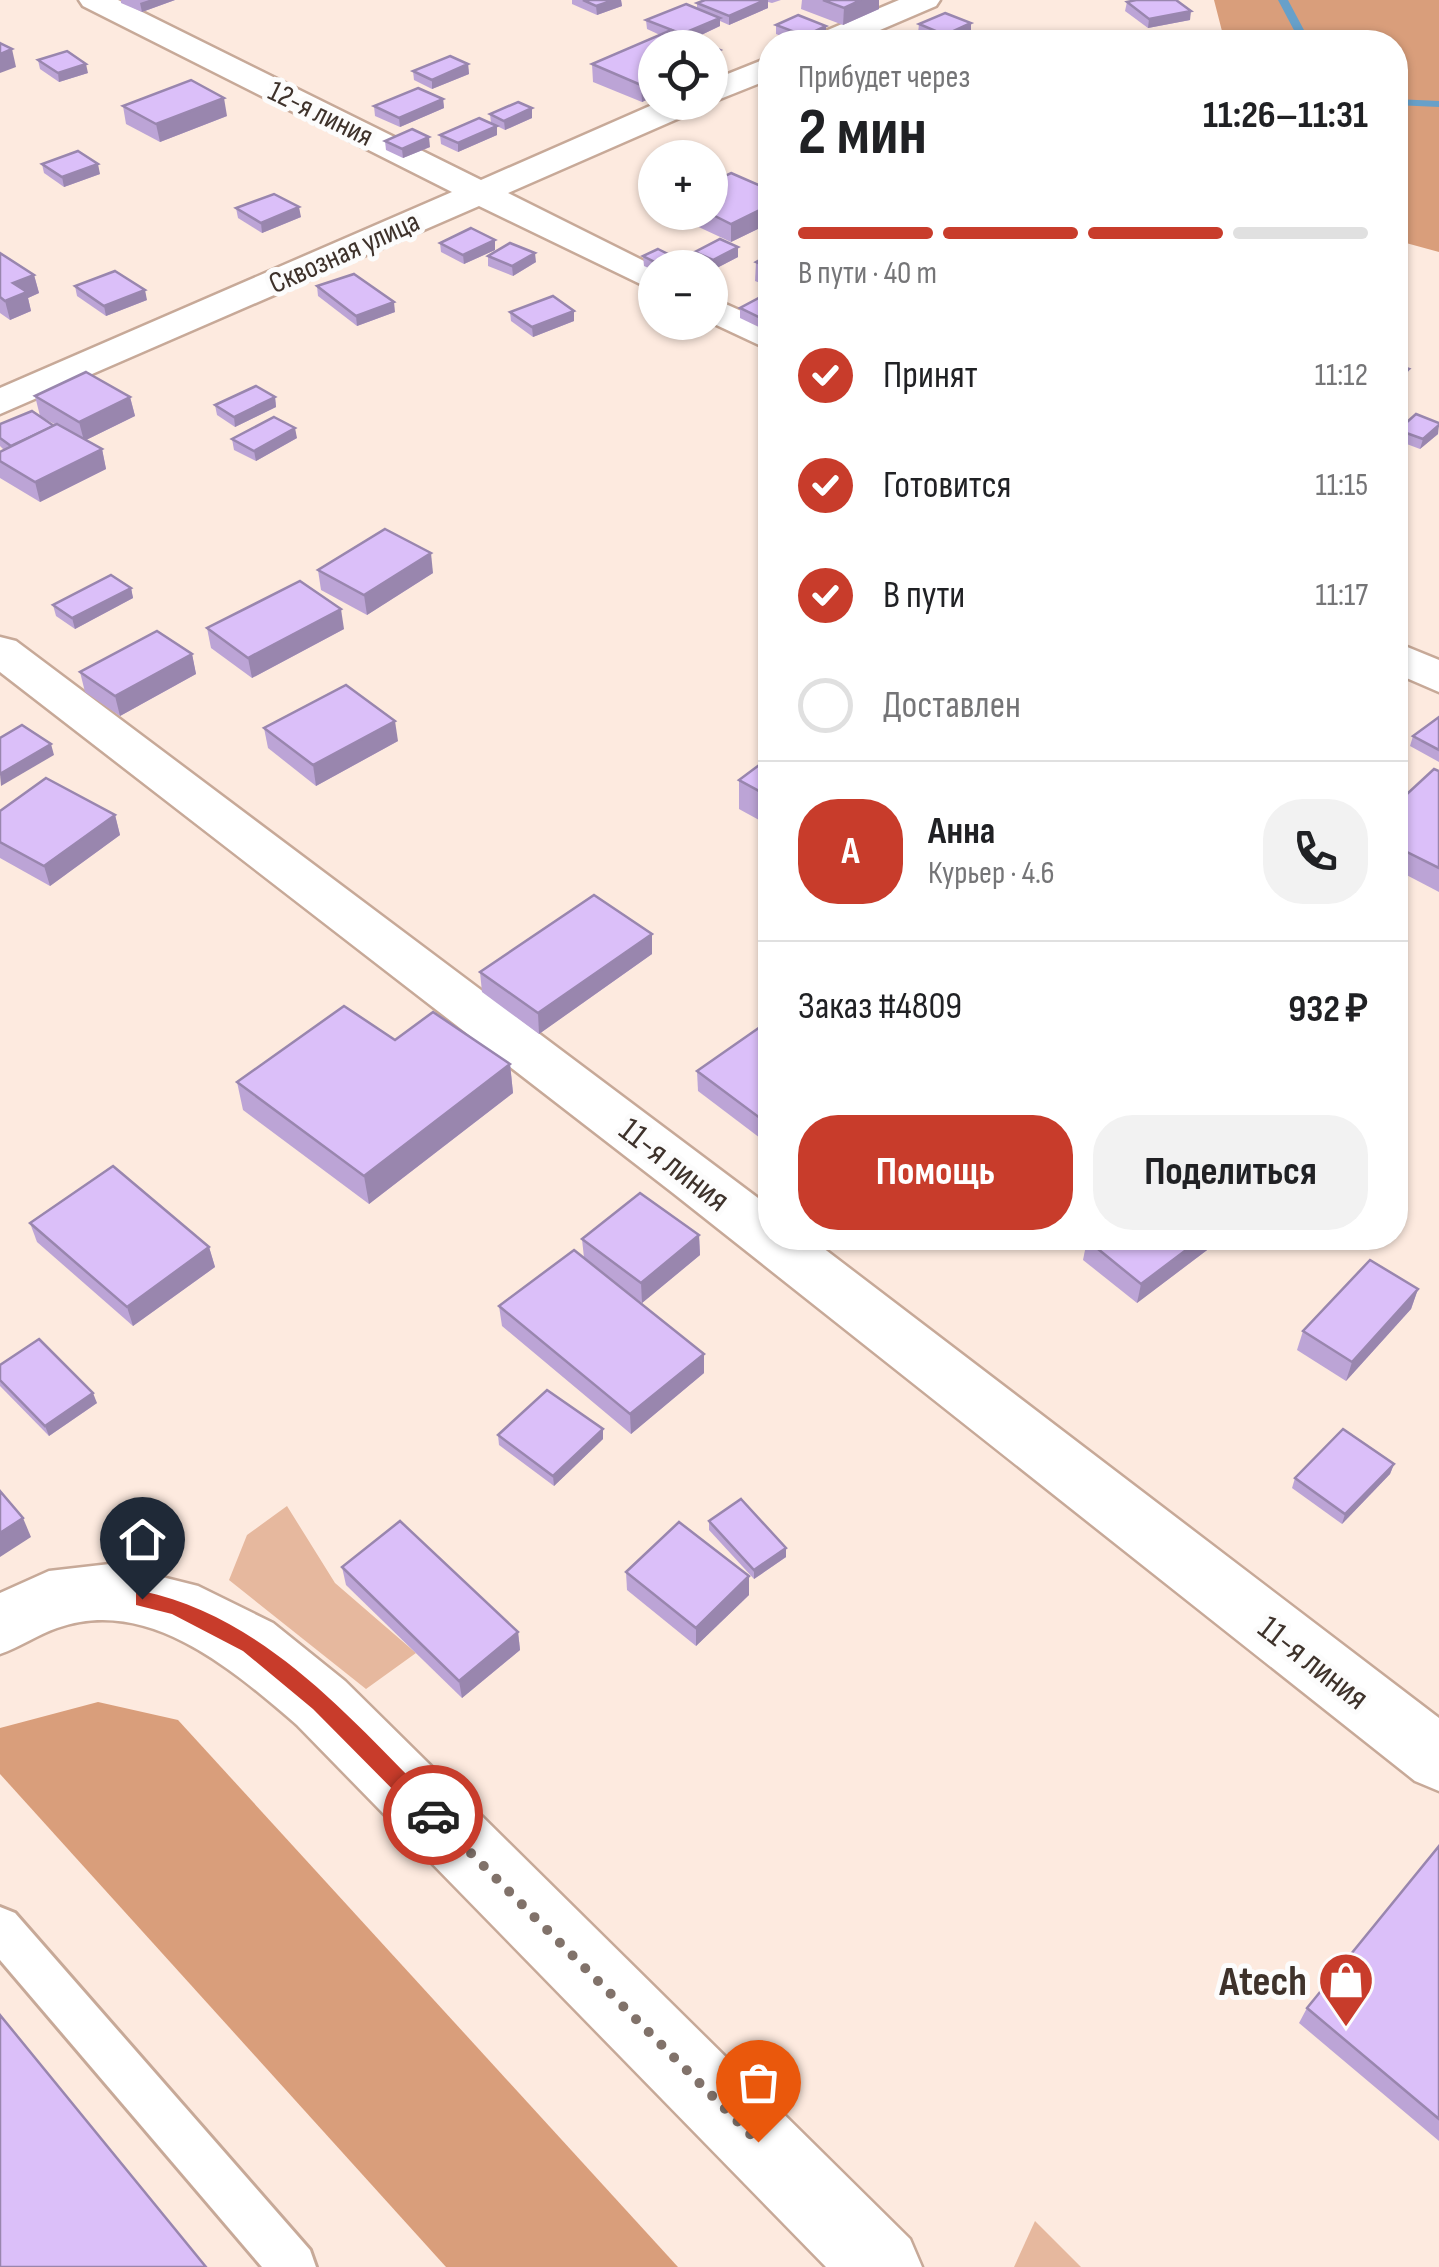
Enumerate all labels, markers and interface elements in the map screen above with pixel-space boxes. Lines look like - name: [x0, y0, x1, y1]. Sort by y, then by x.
- map controls: [638, 30, 728, 340]
- button: locate: [638, 30, 728, 120]
- text: Прибудет через: [798, 58, 970, 97]
- street label: 12-я линия: [262, 73, 379, 155]
- text: 11:26–11:31: [1203, 93, 1368, 138]
- text: 2 мин: [798, 95, 927, 173]
- button: +: [638, 140, 728, 230]
- street label: Сквозная улица: [264, 204, 425, 302]
- button: −: [638, 250, 728, 340]
- text: В пути · 40 m: [798, 254, 937, 293]
- icon: check: [798, 348, 853, 403]
- text: Принят: [883, 353, 978, 398]
- text: 11:12: [1315, 356, 1368, 395]
- icon: check: [798, 458, 853, 513]
- text: Готовится: [883, 463, 1012, 508]
- text: 11:15: [1316, 466, 1368, 505]
- icon: check: [798, 568, 853, 623]
- text: В пути: [883, 573, 965, 618]
- text: 11:17: [1316, 576, 1368, 615]
- text: Доставлен: [883, 683, 1021, 728]
- button: phone: [1263, 799, 1368, 904]
- text: Анна: [928, 809, 995, 854]
- text: А: [841, 829, 860, 874]
- text: Курьер · 4.6: [928, 854, 1054, 893]
- text: Заказ #4809: [798, 984, 962, 1029]
- text: 932 ₽: [1288, 987, 1368, 1032]
- street label: 11-я линия: [610, 1109, 738, 1222]
- button: Помощь: [798, 1115, 1073, 1230]
- button: Поделиться: [1093, 1115, 1368, 1230]
- pin: [100, 1497, 185, 1600]
- icon: home: [115, 1512, 170, 1567]
- street label: 11-я линия: [1249, 1607, 1377, 1720]
- courier: [383, 1765, 483, 1865]
- icon: car: [406, 1788, 461, 1843]
- shop icon: Atech: [1316, 1950, 1376, 2029]
- place label: Atech: [1218, 1957, 1307, 2008]
- pin: [716, 2040, 801, 2143]
- icon: bag: [731, 2055, 786, 2110]

